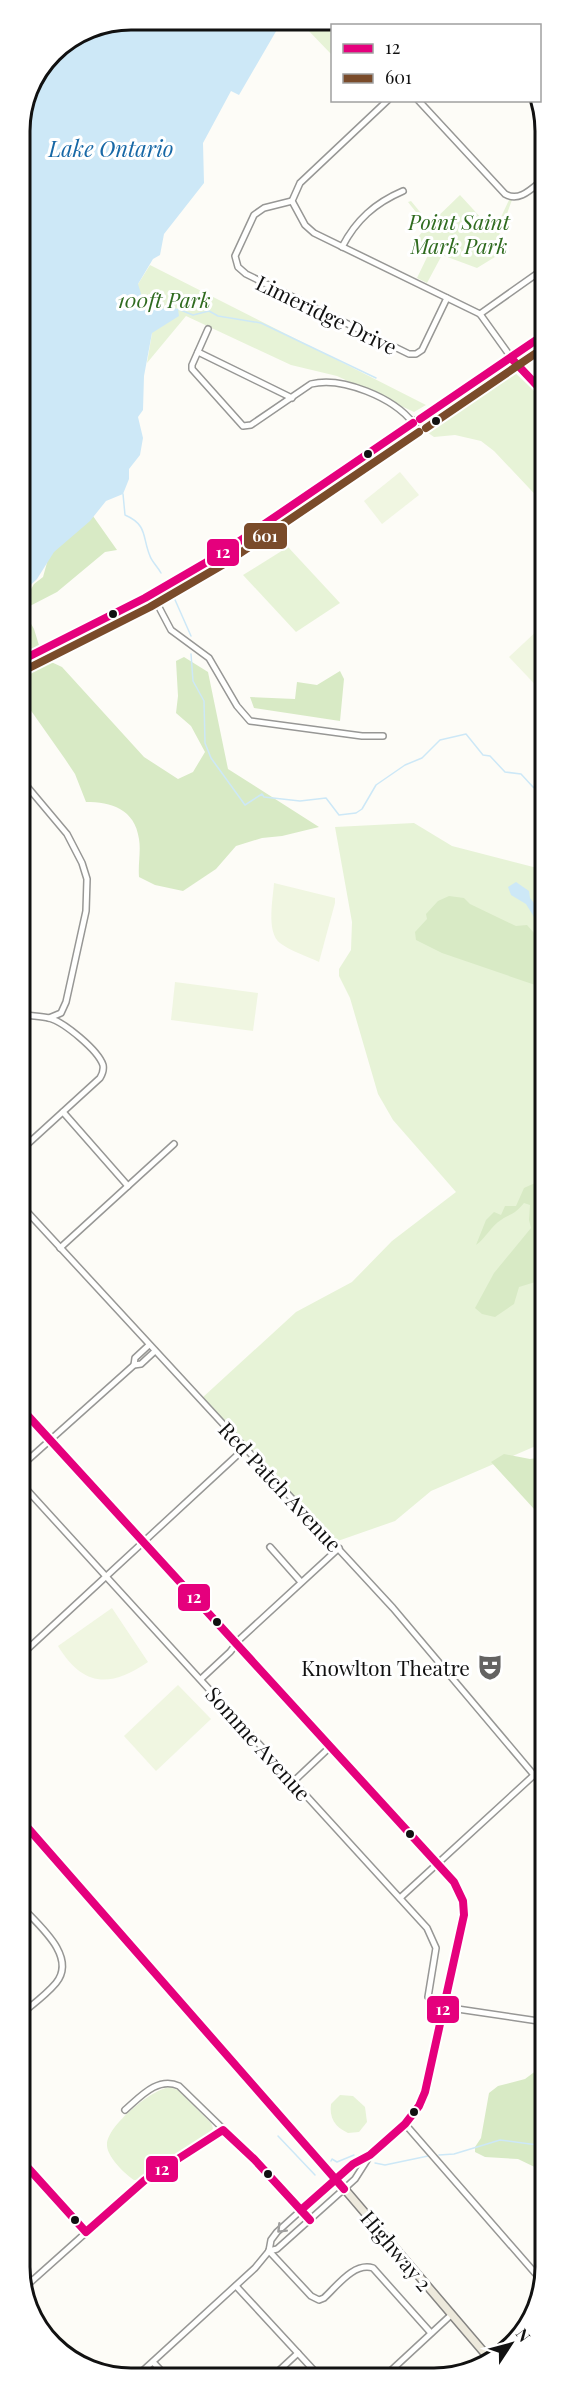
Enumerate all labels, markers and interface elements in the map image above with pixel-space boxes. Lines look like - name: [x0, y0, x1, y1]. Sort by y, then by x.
- legend: [331, 24, 541, 102]
- text: 12: [385, 35, 400, 59]
- text: 601: [385, 65, 412, 89]
- water label: Lake Ontario: [47, 133, 174, 163]
- park label: Point Saint Mark Park: [407, 207, 511, 259]
- street label: Limeridge Drive: [252, 268, 402, 360]
- park label: 100ft Park: [118, 285, 211, 313]
- unlabelled marker: [430, 415, 442, 427]
- unlabelled marker: [362, 448, 374, 460]
- line badge: 601: [243, 522, 288, 550]
- text: 601: [252, 525, 278, 546]
- line badge: 12: [206, 538, 240, 567]
- text: 12: [216, 541, 230, 562]
- unlabelled marker: [107, 608, 119, 620]
- street label: Red Patch Avenue: [213, 1415, 349, 1557]
- line badge: 12: [177, 1583, 211, 1612]
- text: 12: [187, 1586, 201, 1607]
- unlabelled marker: [211, 1616, 223, 1628]
- theatre icon: Knowlton Theatre: [475, 1652, 505, 1682]
- place label: Knowlton Theatre: [301, 1653, 470, 1681]
- street label: Somme Avenue: [200, 1680, 318, 1806]
- unlabelled marker: [404, 1828, 416, 1840]
- line badge: 12: [426, 1995, 460, 2024]
- text: 12: [436, 1998, 450, 2019]
- unlabelled marker: [408, 2106, 420, 2118]
- line badge: 12: [145, 2155, 179, 2183]
- text: 12: [155, 2158, 169, 2179]
- unlabelled marker: [262, 2168, 274, 2180]
- street label: Highway 2: [355, 2204, 439, 2296]
- unlabelled marker: [69, 2214, 81, 2226]
- one-way arrow: [278, 2221, 289, 2232]
- north arrow: [481, 2314, 541, 2374]
- text: N: [512, 2324, 536, 2346]

